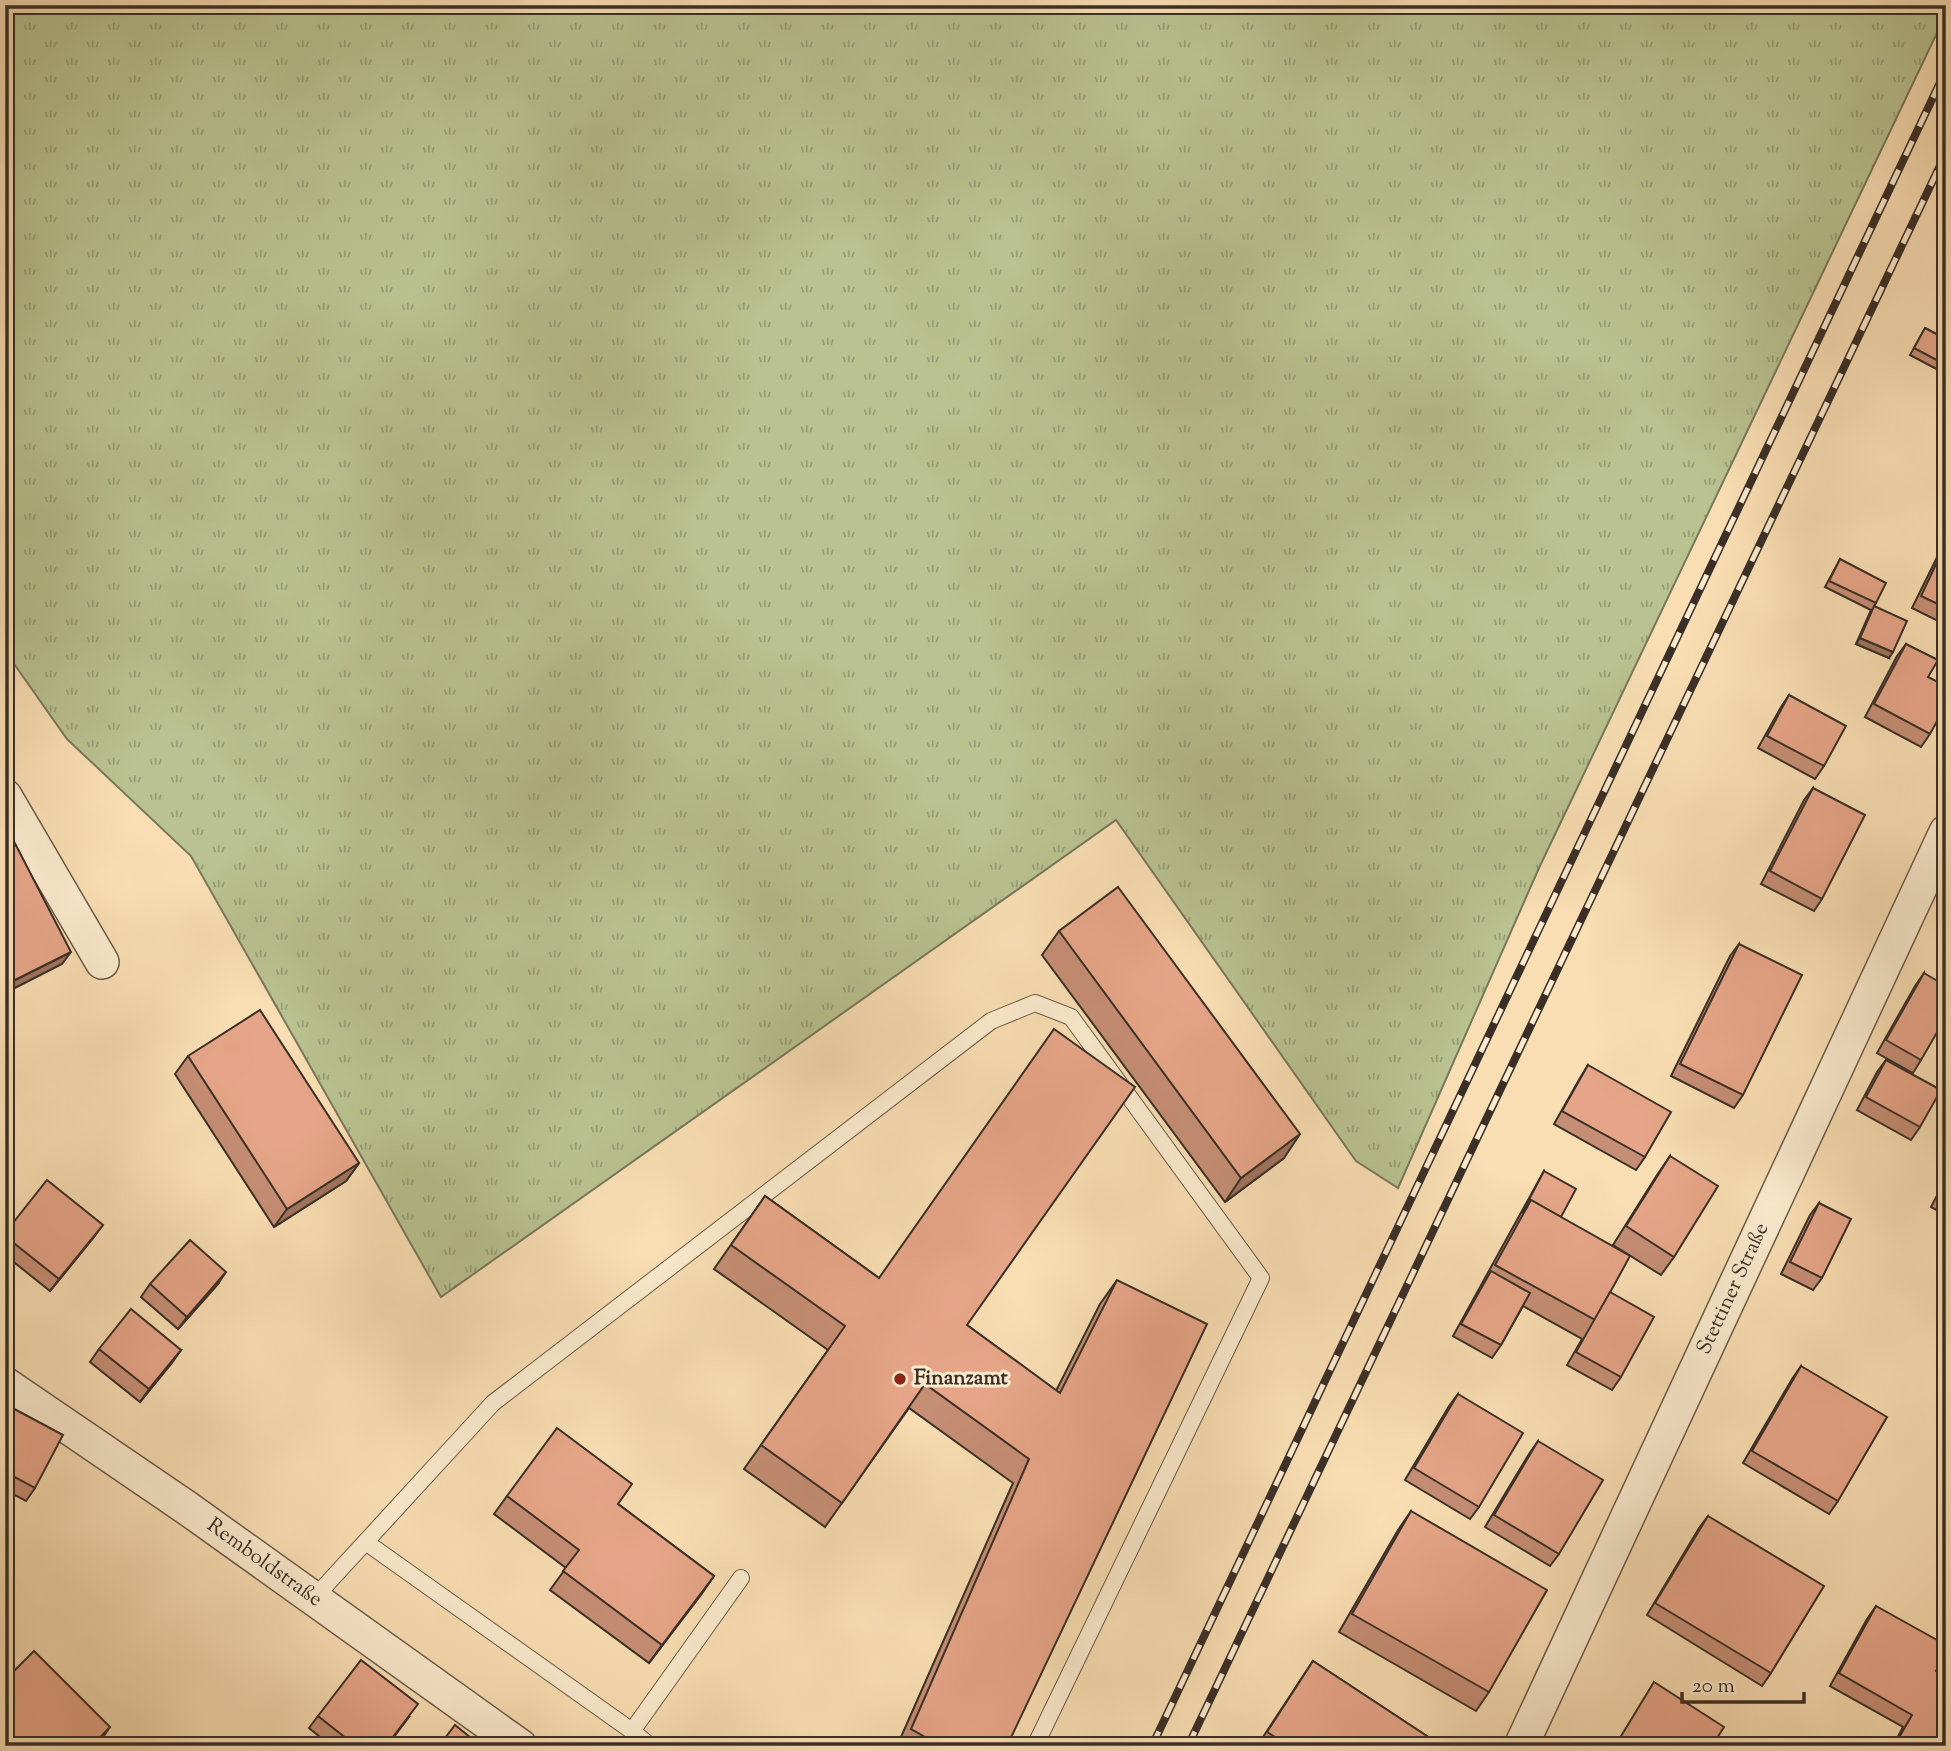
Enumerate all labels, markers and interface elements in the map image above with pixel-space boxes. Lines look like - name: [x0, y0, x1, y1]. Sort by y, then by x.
- street label: Stettiner Straße: [1690, 1218, 1777, 1360]
- place label: Finanzamt: [914, 1364, 1009, 1394]
- marker: Finanzamt: [892, 1371, 908, 1387]
- street label: Remboldstraße: [200, 1511, 328, 1615]
- scale bar: [1682, 1660, 1804, 1704]
- text: 20 m: [1692, 1672, 1735, 1702]

